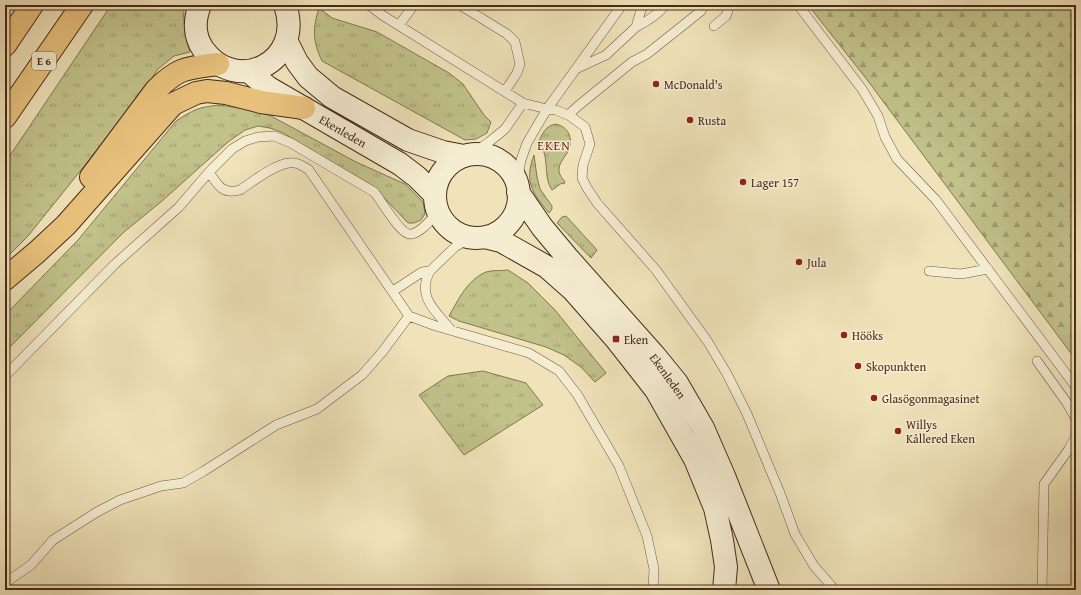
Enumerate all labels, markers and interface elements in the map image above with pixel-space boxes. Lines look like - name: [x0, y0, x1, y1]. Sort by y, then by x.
- road number: E 6: [32, 52, 56, 70]
- place label: McDonald's: [664, 76, 723, 93]
- marker: McDonald's: [651, 79, 661, 89]
- street label: Ekenleden: [316, 111, 370, 152]
- place label: Rusta: [698, 112, 726, 129]
- marker: Rusta: [685, 115, 695, 125]
- district label: EKEN: [537, 136, 571, 155]
- place label: Lager 157: [751, 174, 799, 191]
- marker: Lager 157: [738, 177, 748, 187]
- place label: Jula: [805, 254, 827, 271]
- marker: Jula: [794, 257, 804, 267]
- place label: Hööks: [852, 327, 883, 344]
- marker: Hööks: [839, 330, 849, 340]
- place label: Eken: [624, 331, 649, 348]
- marker: Eken: [611, 334, 621, 344]
- street label: Ekenleden: [646, 350, 690, 402]
- place label: Skopunkten: [866, 358, 927, 375]
- marker: Skopunkten: [853, 361, 863, 371]
- place label: Glasögonmagasinet: [882, 390, 980, 407]
- marker: Glasögonmagasinet: [869, 393, 879, 403]
- place label: Willys Kållered Eken: [906, 416, 975, 447]
- marker: Willys Kållered Eken: [893, 426, 903, 436]

